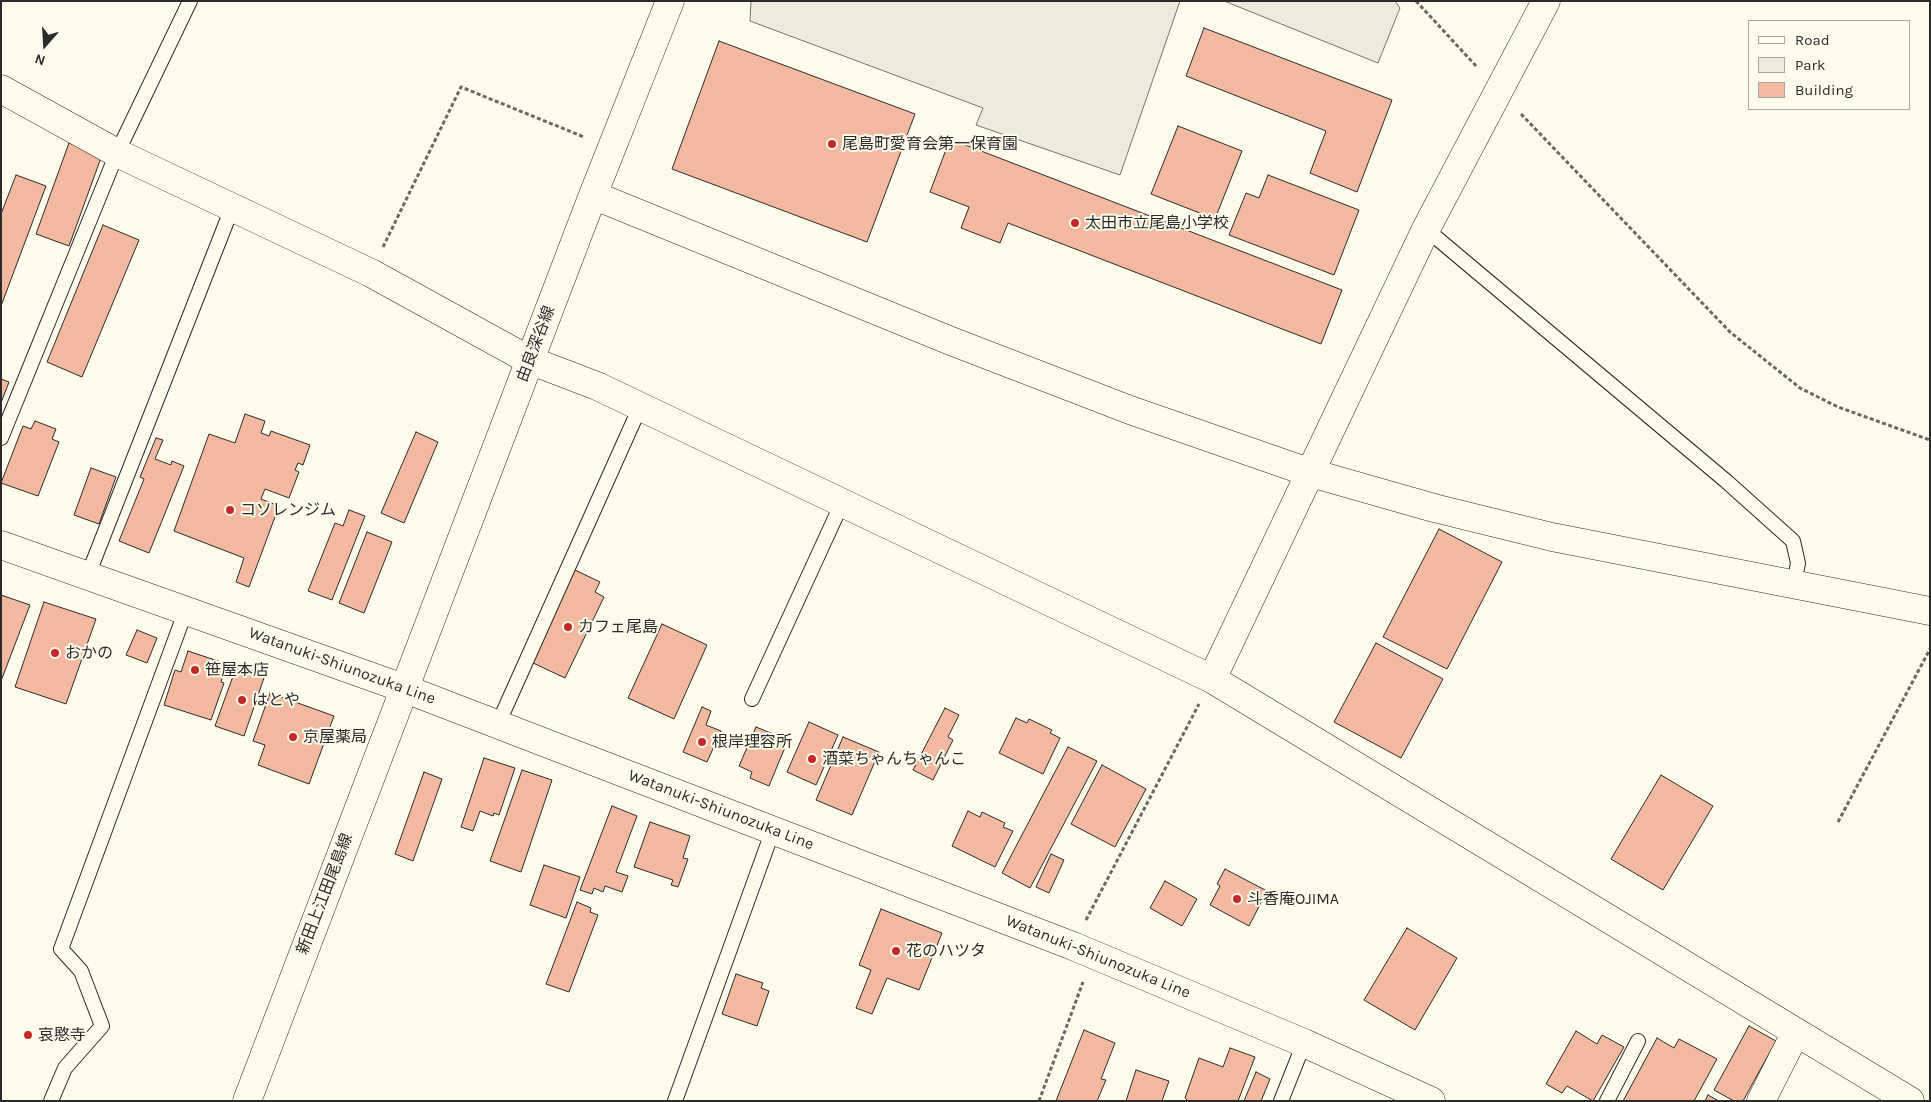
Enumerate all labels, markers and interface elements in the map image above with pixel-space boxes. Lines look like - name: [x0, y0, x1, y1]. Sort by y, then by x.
- north arrow: [20, 20, 70, 70]
- legend: [1748, 20, 1911, 110]
- text: Road: [1795, 31, 1830, 49]
- text: N: [32, 50, 47, 69]
- text: Park: [1795, 56, 1825, 74]
- text: Building: [1795, 81, 1853, 99]
- place label: 尾島町愛育会第一保育園: [842, 134, 1018, 154]
- marker: 尾島町愛育会第一保育園: [826, 138, 838, 150]
- place label: 太田市立尾島小学校: [1085, 213, 1229, 233]
- marker: 太田市立尾島小学校: [1069, 217, 1081, 229]
- street label: 由良深谷線: [513, 303, 559, 385]
- place label: コソレンジム: [240, 500, 336, 520]
- marker: コソレンジム: [224, 504, 236, 516]
- place label: カフェ尾島: [578, 617, 658, 637]
- marker: カフェ尾島: [562, 621, 574, 633]
- street label: Watanuki-Shiunozuka Line: [246, 623, 438, 709]
- place label: おかの: [65, 643, 113, 663]
- marker: おかの: [49, 647, 61, 659]
- place label: 笹屋本店: [205, 660, 269, 680]
- marker: 笹屋本店: [189, 664, 201, 676]
- place label: はとや: [252, 690, 300, 710]
- marker: はとや: [236, 694, 248, 706]
- place label: 京屋薬局: [303, 727, 367, 747]
- marker: 京屋薬局: [287, 731, 299, 743]
- place label: 根岸理容所: [712, 732, 792, 752]
- marker: 根岸理容所: [696, 736, 708, 748]
- place label: 酒菜ちゃんちゃんこ: [822, 749, 966, 769]
- marker: 酒菜ちゃんちゃんこ: [806, 753, 818, 765]
- street label: Watanuki-Shiunozuka Line: [625, 766, 817, 854]
- street label: 新田上江田尾島線: [293, 831, 357, 957]
- place label: 斗香庵OJIMA: [1247, 889, 1339, 909]
- marker: 斗香庵OJIMA: [1231, 893, 1243, 905]
- street label: Watanuki-Shiunozuka Line: [1003, 911, 1193, 1003]
- place label: 花のハツタ: [906, 941, 986, 961]
- marker: 花のハツタ: [890, 945, 902, 957]
- place label: 哀愍寺: [38, 1025, 86, 1045]
- marker: 哀愍寺: [22, 1029, 34, 1041]

